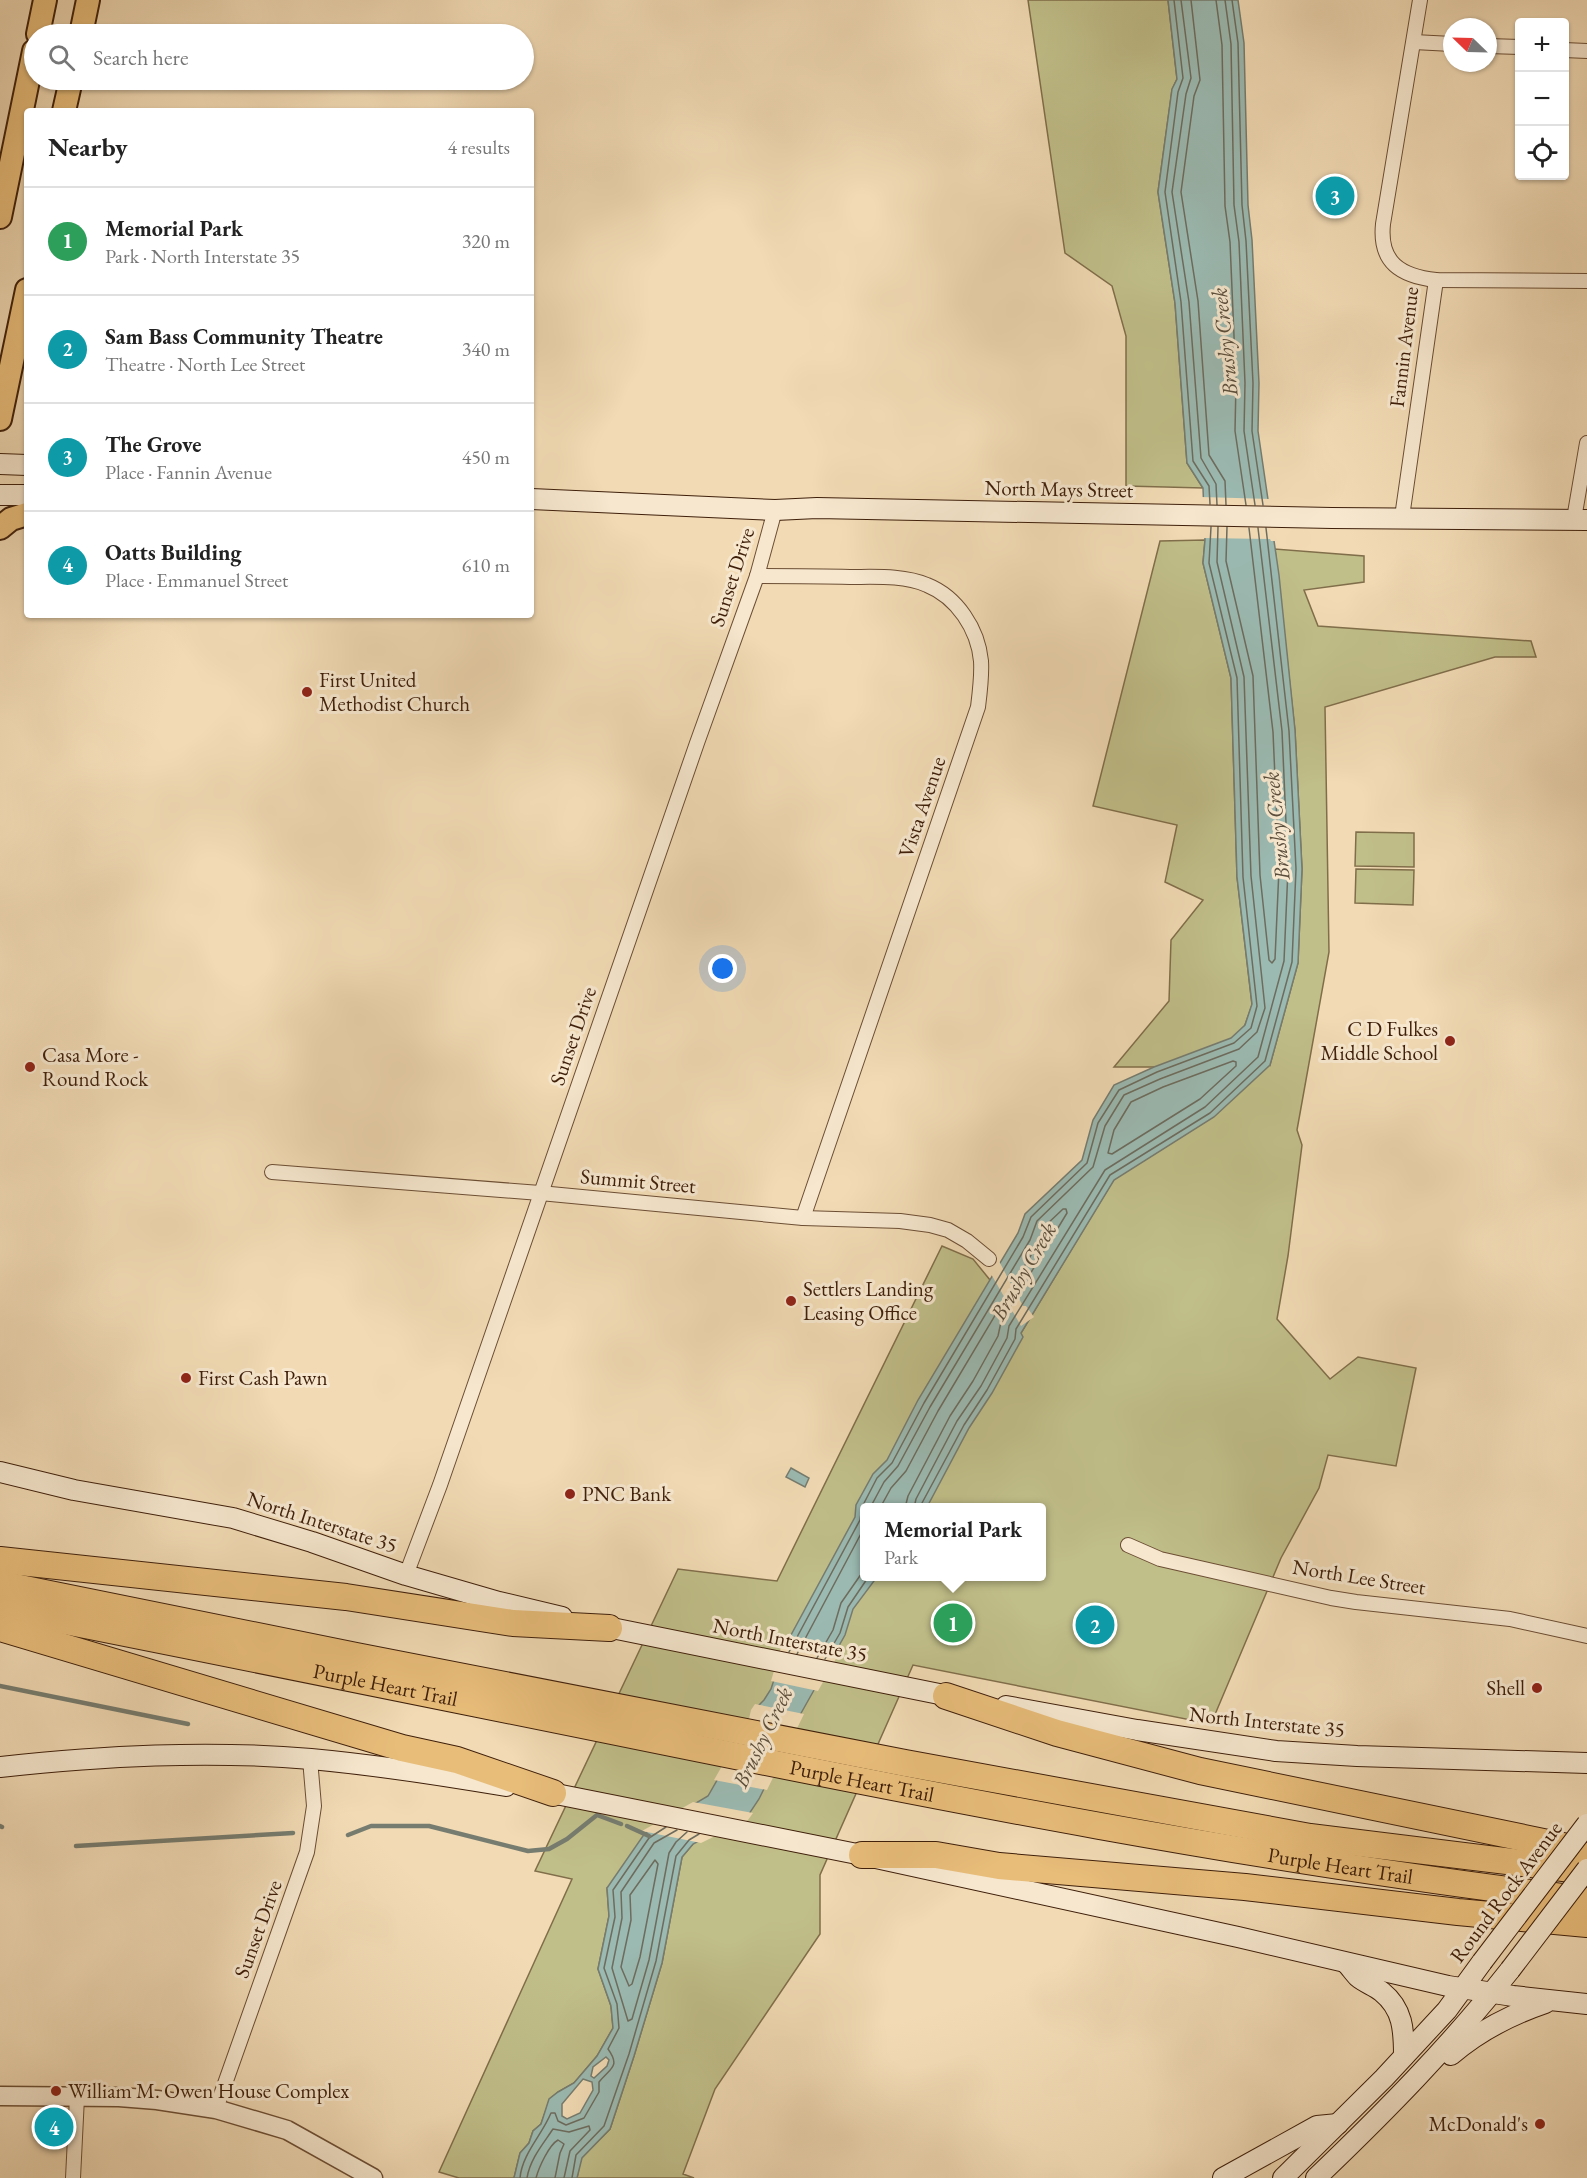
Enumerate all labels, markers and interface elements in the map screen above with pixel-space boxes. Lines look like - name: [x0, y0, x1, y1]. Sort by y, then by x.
- north arrow: [1443, 18, 1497, 72]
- map controls: [1515, 18, 1569, 180]
- button: +: [1515, 18, 1569, 72]
- search box: [24, 24, 534, 90]
- icon: search: [45, 41, 78, 74]
- text: Search here: [93, 43, 188, 72]
- button: −: [1515, 72, 1569, 126]
- button: locate: [1515, 126, 1569, 180]
- text: Nearby: [48, 130, 128, 164]
- text: 4 results: [447, 134, 510, 160]
- pin: 3: [1316, 174, 1354, 218]
- text: Memorial Park: [105, 214, 243, 243]
- text: 1: [62, 228, 73, 254]
- text: 320 m: [462, 228, 510, 254]
- text: Park · North Interstate 35: [105, 243, 300, 269]
- street label: Fannin Avenue: [1383, 285, 1424, 409]
- water label: Brushy Creek: [1204, 286, 1245, 398]
- text: Sam Bass Community Theatre: [105, 322, 383, 351]
- text: 2: [62, 336, 73, 362]
- text: 340 m: [462, 336, 510, 362]
- text: Theatre · North Lee Street: [105, 351, 305, 377]
- text: The Grove: [105, 430, 202, 459]
- text: 3: [62, 444, 73, 470]
- text: 450 m: [462, 444, 510, 470]
- text: Place · Fannin Avenue: [105, 459, 272, 485]
- street label: North Mays Street: [984, 474, 1134, 503]
- street label: Sunset Drive: [703, 524, 760, 630]
- text: Oatts Building: [105, 538, 241, 567]
- text: 4: [62, 552, 73, 578]
- text: 610 m: [462, 552, 510, 578]
- text: Place · Emmanuel Street: [105, 567, 288, 593]
- place label: First United Methodist Church: [319, 666, 470, 717]
- marker: First United Methodist Church: [300, 685, 314, 699]
- street label: Vista Avenue: [892, 753, 951, 861]
- water label: Brushy Creek: [1256, 770, 1297, 882]
- your location: [708, 954, 737, 983]
- street label: Sunset Drive: [543, 983, 602, 1089]
- place label: C D Fulkes Middle School: [1321, 1015, 1438, 1066]
- marker: C D Fulkes Middle School: [1443, 1034, 1457, 1048]
- place label: Casa More - Round Rock: [42, 1041, 149, 1092]
- marker: Casa More - Round Rock: [23, 1060, 37, 1074]
- street label: Summit Street: [579, 1162, 697, 1199]
- water label: Brushy Creek: [983, 1217, 1063, 1326]
- place label: Settlers Landing Leasing Office: [803, 1275, 934, 1326]
- marker: Settlers Landing Leasing Office: [784, 1294, 798, 1308]
- place label: First Cash Pawn: [198, 1364, 328, 1391]
- marker: First Cash Pawn: [179, 1371, 193, 1385]
- place label: PNC Bank: [582, 1480, 672, 1507]
- street label: North Interstate 35: [244, 1484, 401, 1559]
- marker: PNC Bank: [563, 1487, 577, 1501]
- popup: [860, 1503, 1046, 1581]
- text: Memorial Park: [884, 1515, 1022, 1544]
- text: Park: [884, 1544, 918, 1570]
- street label: North Lee Street: [1291, 1553, 1428, 1600]
- pin: 1: [934, 1600, 972, 1646]
- pin: 2: [1076, 1602, 1114, 1648]
- street label: North Interstate 35: [711, 1611, 870, 1668]
- street label: Purple Heart Trail: [311, 1657, 460, 1712]
- place label: Shell: [1486, 1674, 1525, 1701]
- marker: Shell: [1530, 1681, 1544, 1695]
- water label: Brushy Creek: [725, 1682, 799, 1793]
- street label: North Interstate 35: [1188, 1700, 1346, 1743]
- street label: Purple Heart Trail: [787, 1753, 936, 1808]
- street label: Round Rock Avenue: [1443, 1815, 1568, 1968]
- street label: Purple Heart Trail: [1266, 1841, 1415, 1890]
- street label: Sunset Drive: [227, 1876, 288, 1982]
- place label: William M. Owen House Complex: [68, 2077, 349, 2104]
- marker: William M. Owen House Complex: [49, 2084, 63, 2098]
- pin: 4: [34, 2104, 74, 2150]
- place label: McDonald's: [1429, 2110, 1528, 2137]
- marker: McDonald's: [1533, 2117, 1547, 2131]

